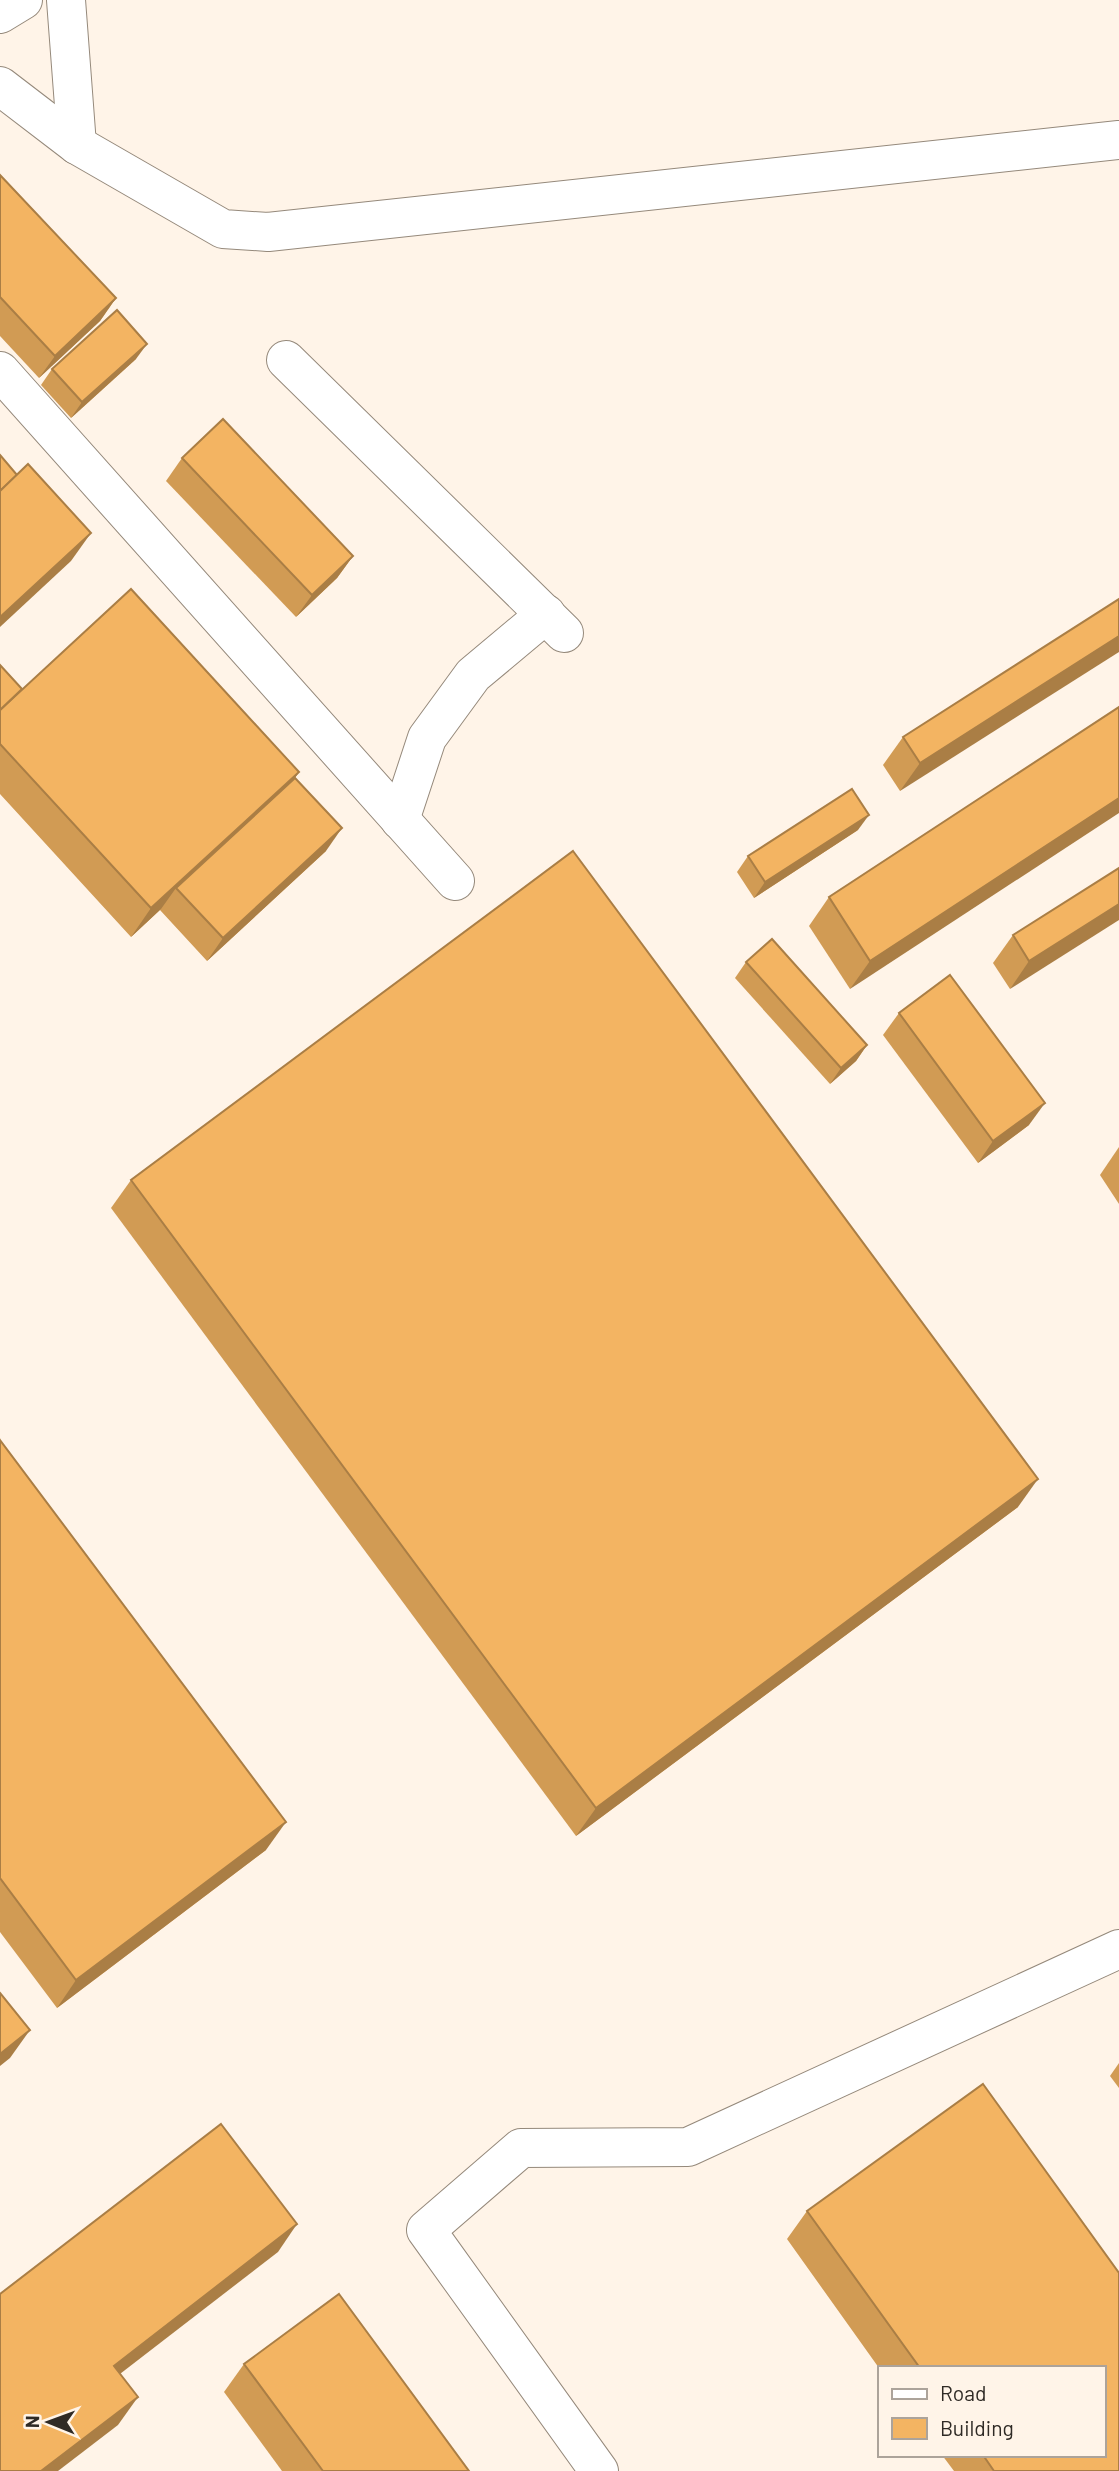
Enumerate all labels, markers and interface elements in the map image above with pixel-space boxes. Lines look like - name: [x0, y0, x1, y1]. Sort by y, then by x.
- legend: [878, 2366, 1105, 2457]
- text: Road: [940, 2380, 986, 2405]
- north arrow: [14, 2387, 84, 2457]
- text: N: [20, 2415, 43, 2428]
- text: Building: [940, 2415, 1014, 2440]

